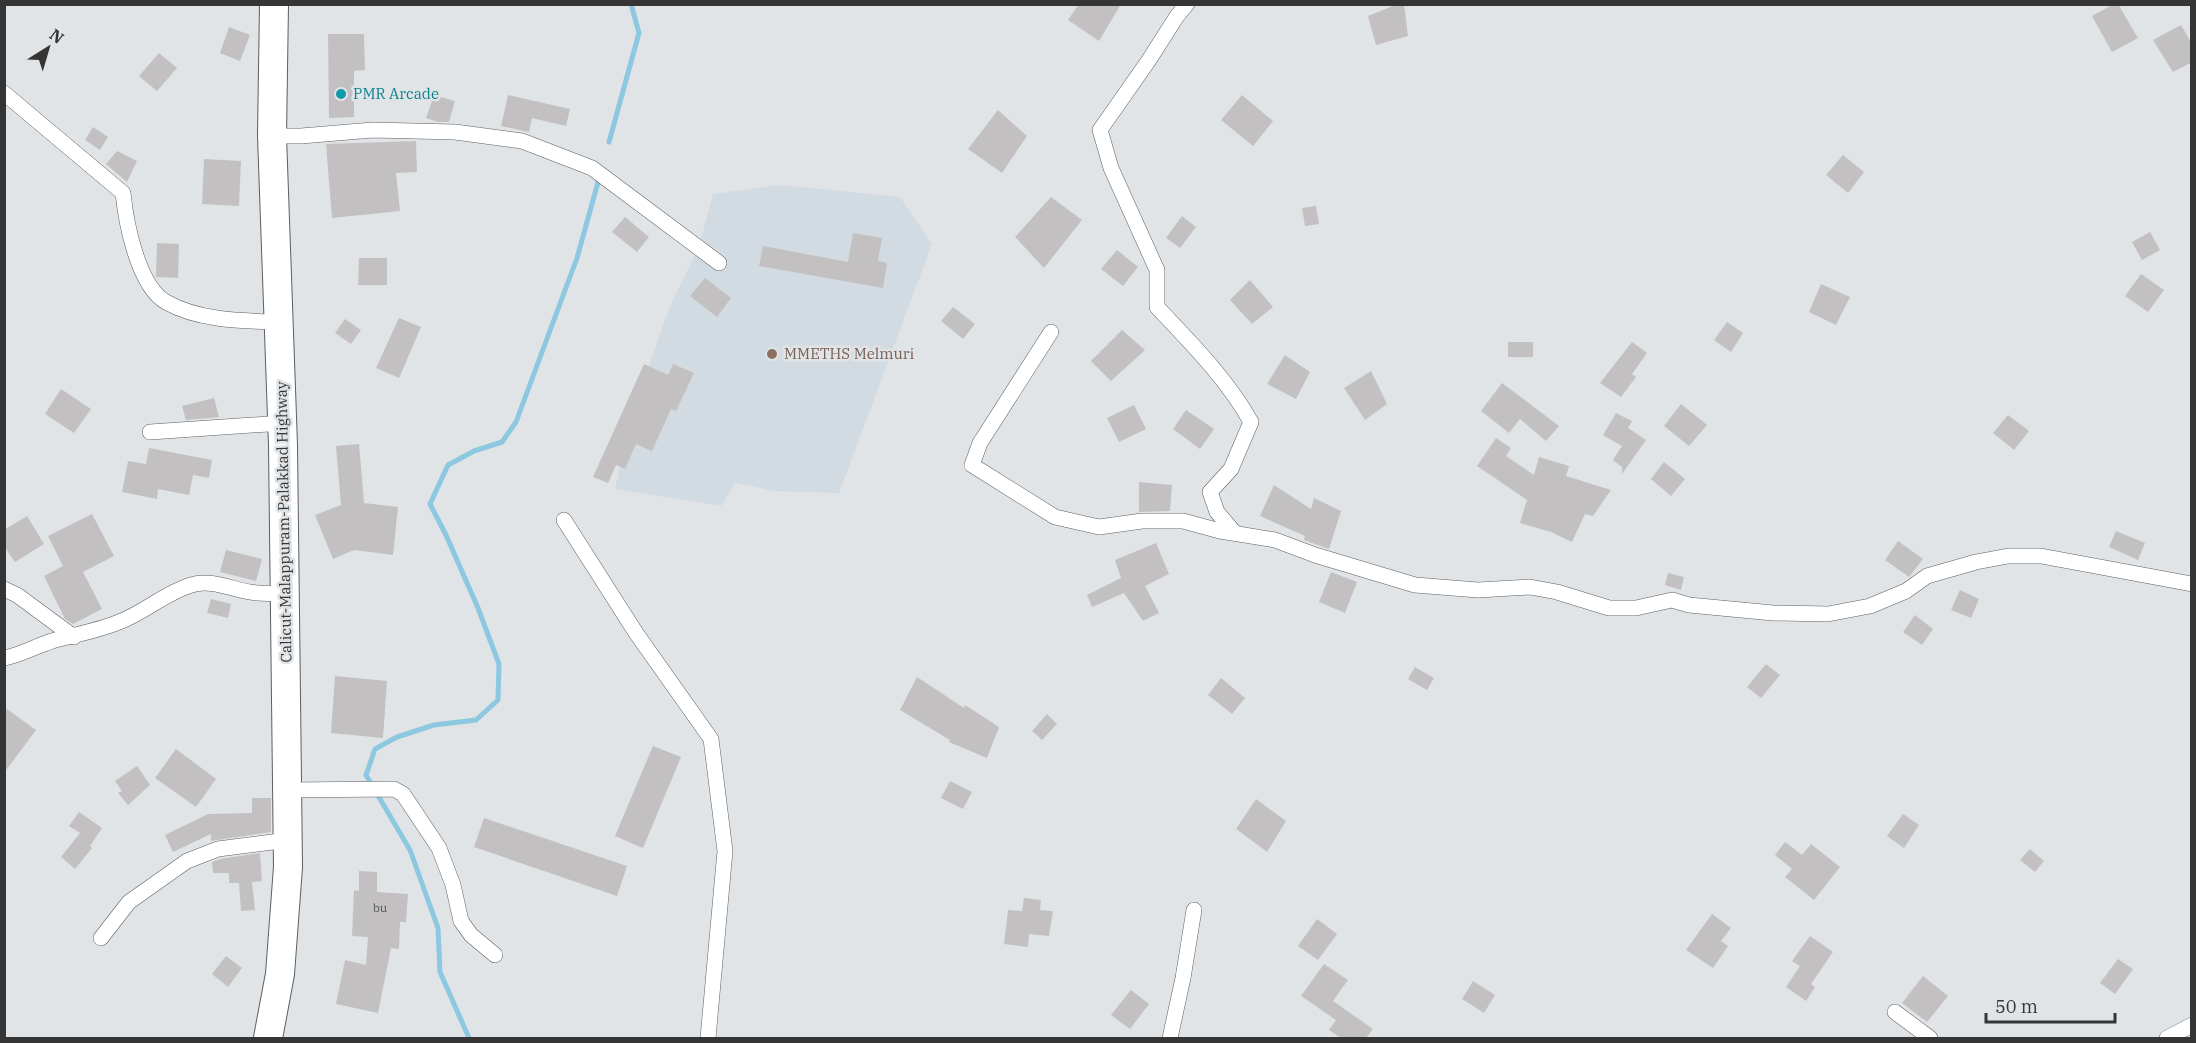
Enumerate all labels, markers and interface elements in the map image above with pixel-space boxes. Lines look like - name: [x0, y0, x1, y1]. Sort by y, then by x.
- north arrow: [18, 18, 78, 78]
- text: N: [46, 24, 68, 48]
- place label: PMR Arcade: [353, 84, 439, 103]
- marker: PMR Arcade: [334, 87, 348, 101]
- place label: MMETHS Melmuri: [784, 344, 915, 363]
- marker: MMETHS Melmuri: [765, 347, 779, 361]
- street label: Calicut-Malappuram-Palakkad Highway: [272, 381, 295, 663]
- house number: bu: [373, 900, 388, 915]
- scale bar: [1986, 986, 2115, 1024]
- text: 50 m: [1995, 995, 2038, 1018]

